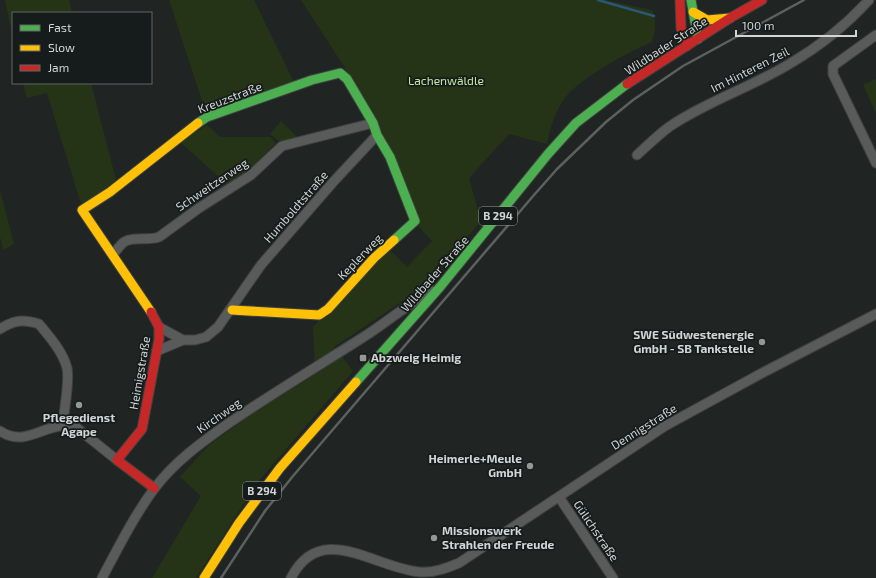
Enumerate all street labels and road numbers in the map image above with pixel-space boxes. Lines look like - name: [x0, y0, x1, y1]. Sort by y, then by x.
- street label: Wildbader Straße: [621, 13, 710, 77]
- street label: Im Hinteren Zeil: [708, 43, 791, 95]
- street label: Kreuzstraße: [196, 78, 264, 116]
- street label: Schweitzerweg: [173, 155, 250, 213]
- street label: Humboldtstraße: [260, 168, 330, 245]
- road number: B 294: [479, 207, 517, 225]
- street label: Keplerweg: [334, 230, 385, 282]
- street label: Wildbader Straße: [397, 233, 471, 314]
- street label: Heimigstraße: [126, 335, 152, 411]
- street label: Kirchweg: [194, 395, 243, 435]
- street label: Dennigstraße: [608, 400, 679, 452]
- road number: B 294: [243, 482, 281, 500]
- street label: Gülichstraße: [571, 497, 622, 564]

